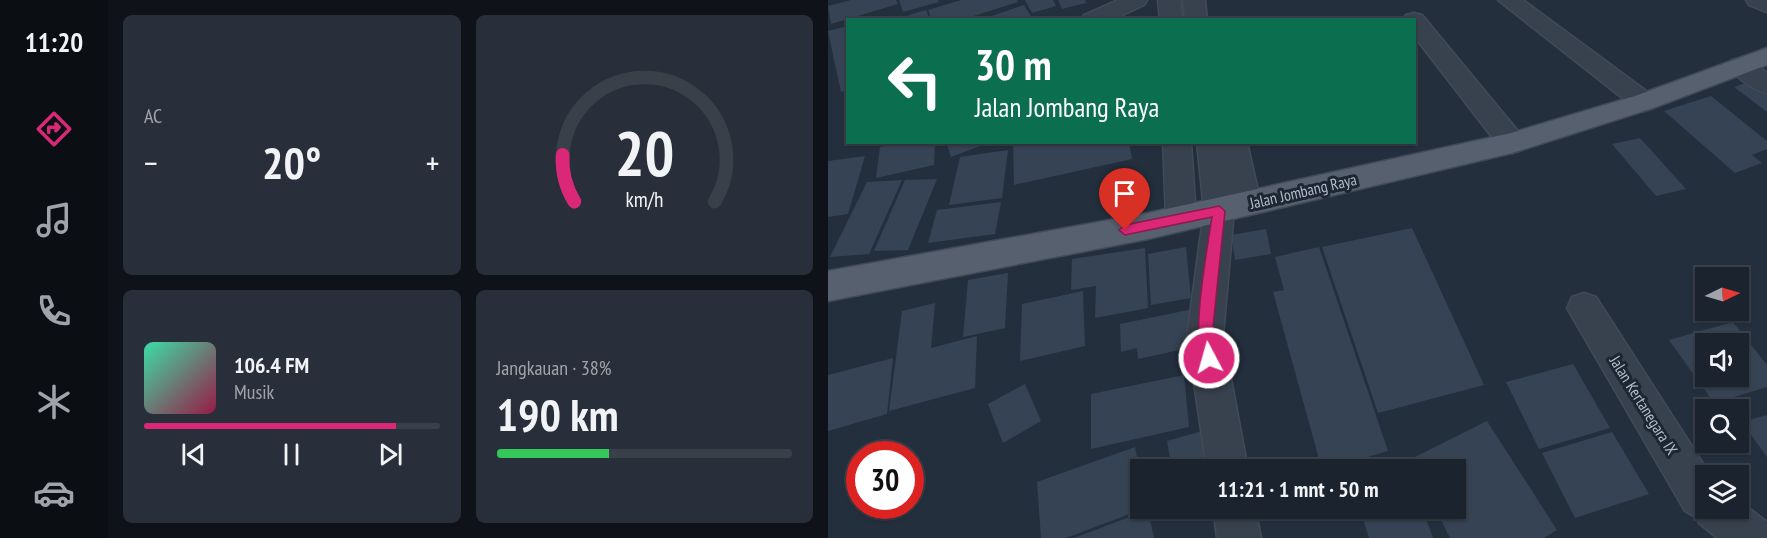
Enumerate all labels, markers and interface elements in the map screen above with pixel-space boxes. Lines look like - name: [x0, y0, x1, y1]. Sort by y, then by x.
- text: 11:20: [25, 25, 83, 59]
- text: 30 m: [975, 37, 1052, 92]
- icon: left: [876, 42, 954, 120]
- text: Jalan Jombang Raya: [975, 90, 1159, 124]
- text: AC: [144, 103, 162, 129]
- icon: directions: [33, 108, 75, 150]
- text: 20: [614, 112, 674, 193]
- text: 20°: [262, 133, 321, 191]
- text: −: [144, 141, 158, 184]
- text: +: [426, 141, 440, 184]
- pin: [1099, 168, 1150, 230]
- street label: Jalan Jombang Raya: [1247, 169, 1358, 213]
- icon: arrive: [1108, 177, 1141, 210]
- text: km/h: [625, 185, 663, 213]
- icon: music: [33, 199, 75, 241]
- north arrow: [1695, 267, 1749, 321]
- map controls: [1695, 267, 1749, 519]
- icon: phone: [33, 290, 75, 332]
- position arrow: [1177, 326, 1241, 390]
- button: sound: [1695, 333, 1749, 387]
- text: 106.4 FM: [234, 351, 309, 379]
- street label: Jalan Kertanegara IX: [1605, 351, 1682, 458]
- text: Jangkauan · 38%: [497, 355, 611, 381]
- text: Musik: [234, 379, 274, 405]
- icon: climate: [33, 381, 75, 423]
- text: 190 km: [497, 385, 619, 443]
- button: search: [1695, 399, 1749, 453]
- icon: previous: [177, 438, 210, 471]
- icon: pause: [275, 438, 308, 471]
- icon: next: [374, 438, 407, 471]
- speed limit sign: 30: [846, 441, 924, 519]
- button: layers: [1695, 465, 1749, 519]
- icon: car: [33, 472, 75, 514]
- text: 11:21 · 1 mnt · 50 m: [1218, 475, 1378, 503]

